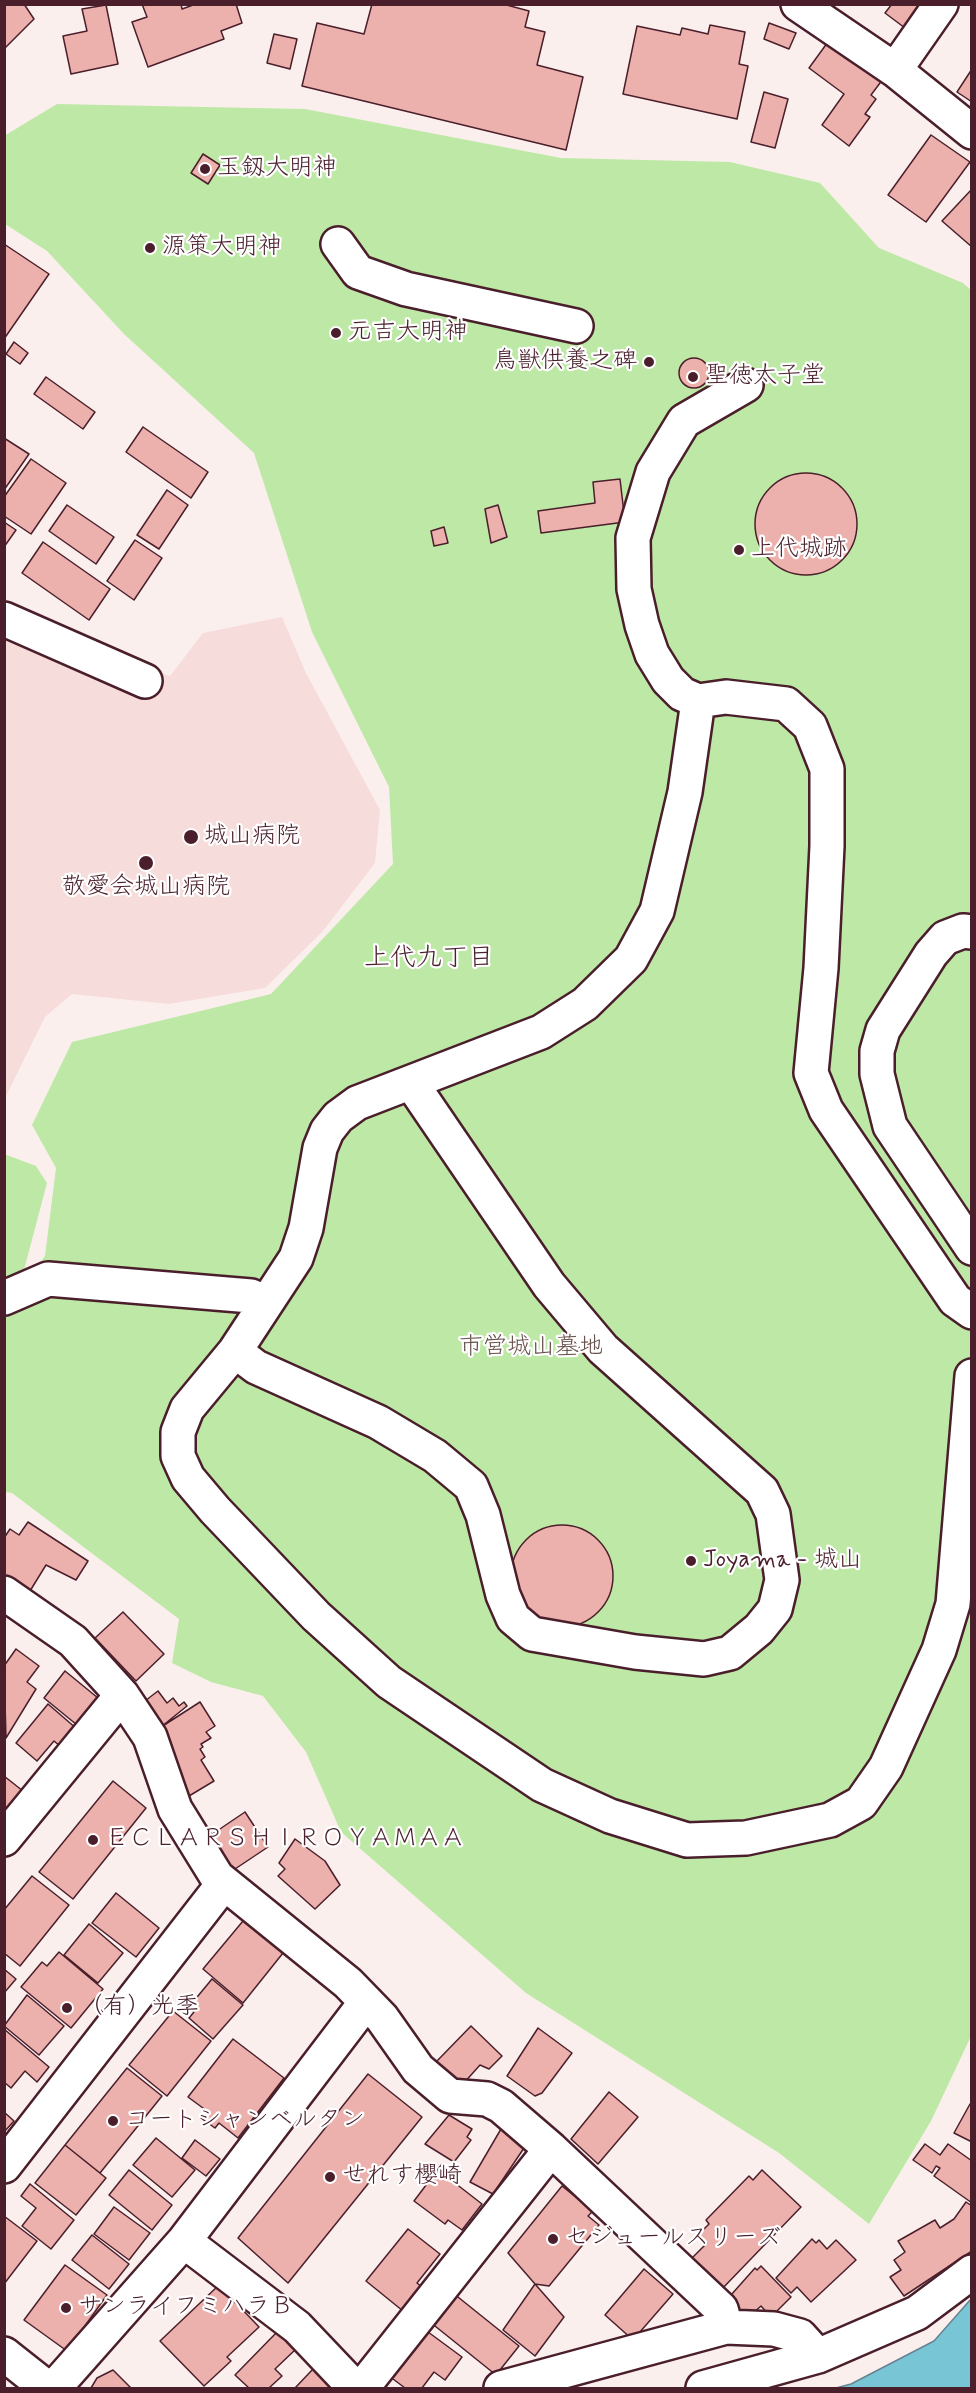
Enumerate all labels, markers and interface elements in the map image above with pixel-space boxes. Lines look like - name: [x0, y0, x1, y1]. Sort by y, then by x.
- place label: 玉釼大明神: [217, 155, 337, 183]
- marker: 玉釼大明神: [198, 162, 212, 176]
- place label: 源策大明神: [162, 234, 282, 262]
- marker: 源策大明神: [143, 241, 157, 255]
- place label: 元吉大明神: [348, 319, 468, 347]
- marker: 元吉大明神: [329, 326, 343, 340]
- place label: 鳥獣供養之碑: [493, 348, 637, 376]
- marker: 鳥獣供養之碑: [642, 355, 656, 369]
- place label: 聖徳太子堂: [705, 363, 825, 391]
- marker: 聖徳太子堂: [686, 370, 700, 384]
- place label: 上代城跡: [751, 536, 847, 564]
- marker: 上代城跡: [732, 543, 746, 557]
- place label: 城山病院: [204, 823, 300, 851]
- marker: 城山病院: [182, 828, 200, 846]
- marker: 敬愛会城山病院: [137, 854, 155, 872]
- place label: 敬愛会城山病院: [62, 874, 230, 902]
- district label: 上代九丁目: [364, 944, 494, 976]
- park label: 市営城山墓地: [459, 1334, 603, 1362]
- place label: Joyama - 城山: [703, 1547, 862, 1575]
- marker: Joyama - 城山: [684, 1554, 698, 1568]
- place label: ＥＣＬＡＲＳＨＩＲＯＹＡＭＡＡ: [105, 1826, 465, 1854]
- marker: ＥＣＬＡＲＳＨＩＲＯＹＡＭＡＡ: [86, 1833, 100, 1847]
- place label: （有）光季: [79, 1994, 199, 2022]
- marker: （有）光季: [60, 2001, 74, 2015]
- place label: コートシャンベルタン: [125, 2107, 365, 2135]
- marker: コートシャンベルタン: [106, 2114, 120, 2128]
- place label: せれす櫻崎: [342, 2163, 462, 2191]
- marker: せれす櫻崎: [323, 2170, 337, 2184]
- place label: セジュールスリーズ: [565, 2225, 781, 2253]
- marker: セジュールスリーズ: [546, 2232, 560, 2246]
- place label: サンライフミハラＢ: [78, 2294, 294, 2322]
- marker: サンライフミハラＢ: [59, 2301, 73, 2315]

